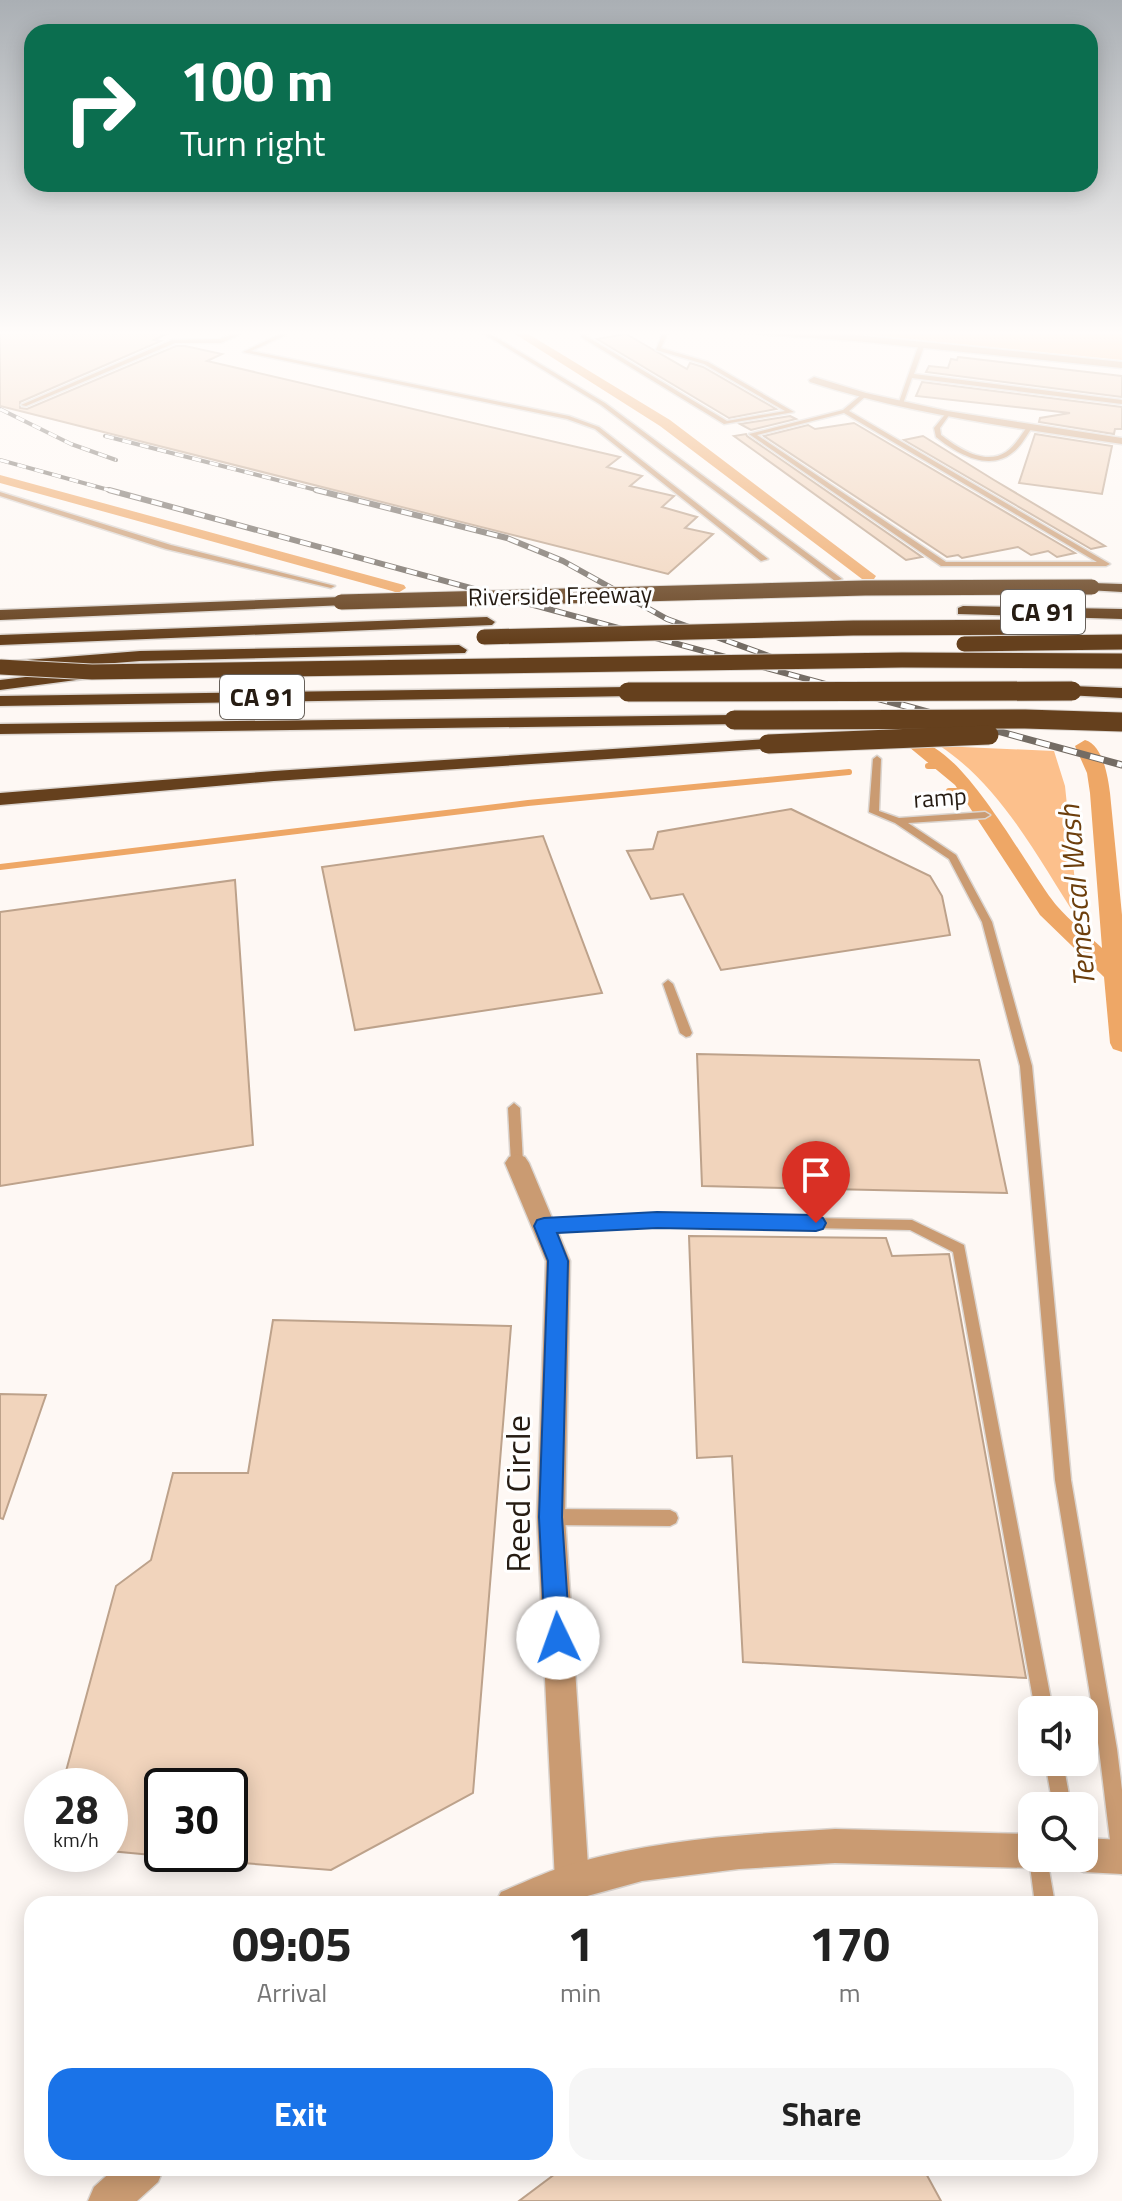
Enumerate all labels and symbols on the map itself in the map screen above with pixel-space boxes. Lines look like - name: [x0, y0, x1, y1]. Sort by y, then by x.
- street label: Riverside Freeway: [468, 575, 653, 615]
- road number: CA 91: [1001, 590, 1085, 634]
- road number: CA 91: [220, 675, 304, 719]
- street label: ramp: [912, 777, 968, 817]
- water label: Temescal Wash: [1045, 802, 1107, 989]
- pin: [782, 1141, 850, 1223]
- street label: Reed Circle: [491, 1415, 543, 1573]
- position arrow: [516, 1596, 600, 1680]
- speed limit sign: 30: [144, 1768, 248, 1872]

